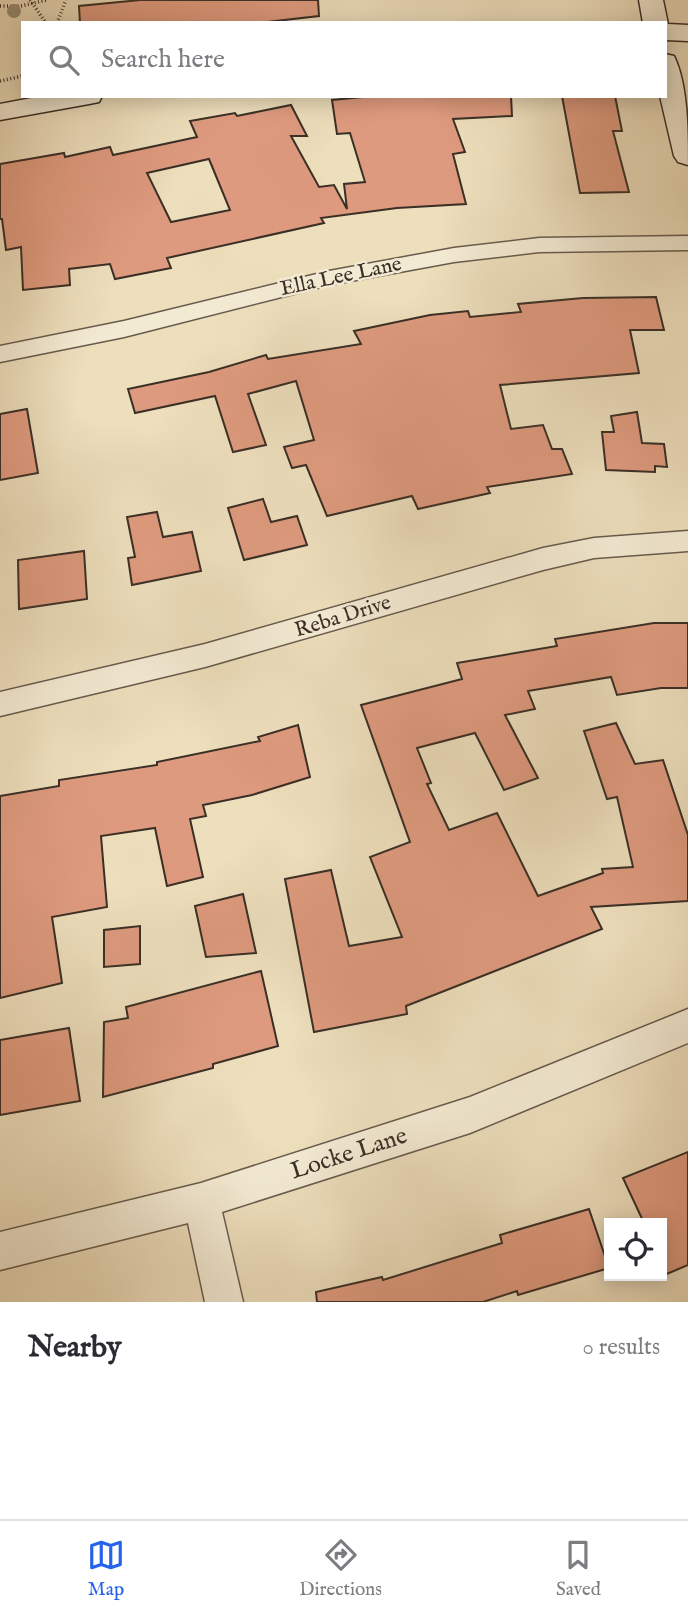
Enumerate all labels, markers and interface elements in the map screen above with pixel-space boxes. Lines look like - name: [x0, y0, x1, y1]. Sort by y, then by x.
- search box: [21, 21, 667, 98]
- icon: search: [45, 41, 83, 79]
- text: Search here: [101, 43, 225, 76]
- street label: Ella Lee Lane: [278, 251, 405, 303]
- street label: Reba Drive: [292, 589, 395, 644]
- street label: Locke Lane: [287, 1121, 411, 1187]
- map controls: [604, 1218, 667, 1281]
- button: locate: [604, 1218, 667, 1281]
- text: Nearby: [28, 1329, 121, 1367]
- text: 0 results: [582, 1333, 660, 1362]
- tab: Map: [87, 1536, 125, 1602]
- tab: Directions: [299, 1536, 382, 1602]
- tab: Saved: [556, 1536, 601, 1602]

